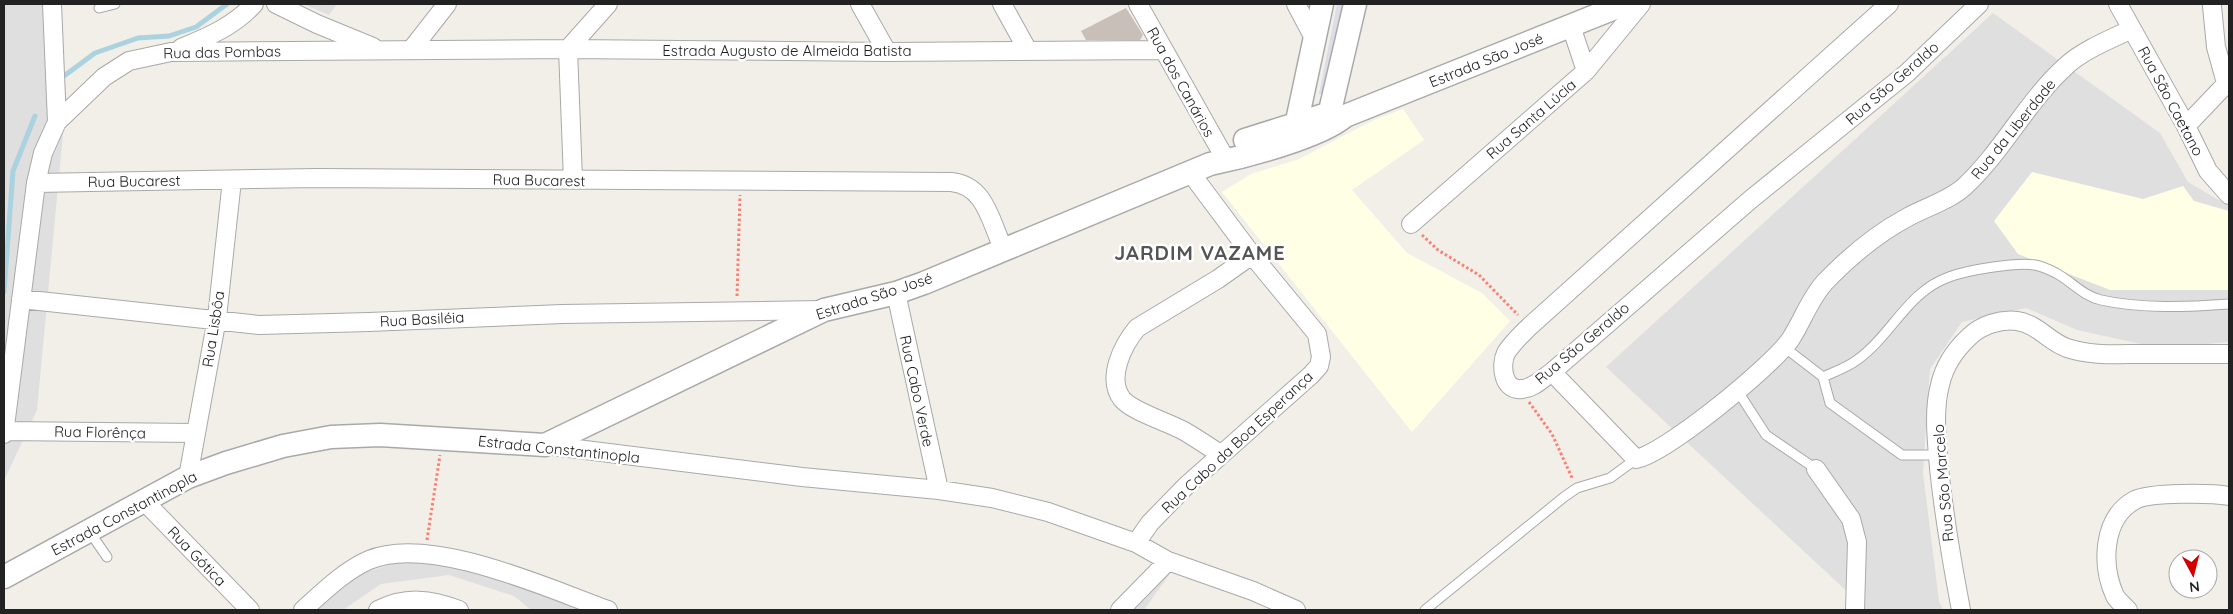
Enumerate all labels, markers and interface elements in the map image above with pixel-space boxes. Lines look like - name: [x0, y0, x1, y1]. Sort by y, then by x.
- street label: Rua dos Canários: [1143, 24, 1219, 140]
- street label: Estrada São José: [1426, 28, 1546, 92]
- street label: Rua São Geraldo: [1841, 37, 1943, 129]
- street label: Rua das Pombas: [163, 41, 281, 63]
- street label: Estrada Augusto de Almeida Batista: [662, 41, 912, 60]
- street label: Rua São Caetano: [2134, 43, 2208, 159]
- street label: Rua Santa Lúcia: [1482, 75, 1580, 163]
- street label: Rua da Liberdade: [1967, 75, 2059, 183]
- street label: Rua Bucarest: [492, 170, 586, 190]
- street label: Rua Bucarest: [87, 171, 181, 191]
- district label: JARDIM VAZAME: [1114, 240, 1286, 265]
- street label: Estrada São José: [813, 268, 935, 324]
- street label: Rua Lisbôa: [198, 289, 228, 369]
- street label: Rua São Geraldo: [1531, 298, 1633, 388]
- street label: Rua Basiléia: [379, 307, 465, 331]
- street label: Rua Cabo Verde: [896, 333, 938, 449]
- street label: Rua Cabo da Boa Esperança: [1157, 367, 1317, 517]
- street label: Rua Florênça: [54, 422, 146, 442]
- street label: Rua São Marcelo: [1928, 423, 1958, 543]
- street label: Estrada Constantinopla: [477, 431, 641, 467]
- street label: Estrada Constantinopla: [48, 466, 200, 560]
- street label: Rua Gótica: [164, 522, 230, 590]
- north arrow: [2168, 549, 2218, 599]
- text: N: [2188, 577, 2201, 596]

